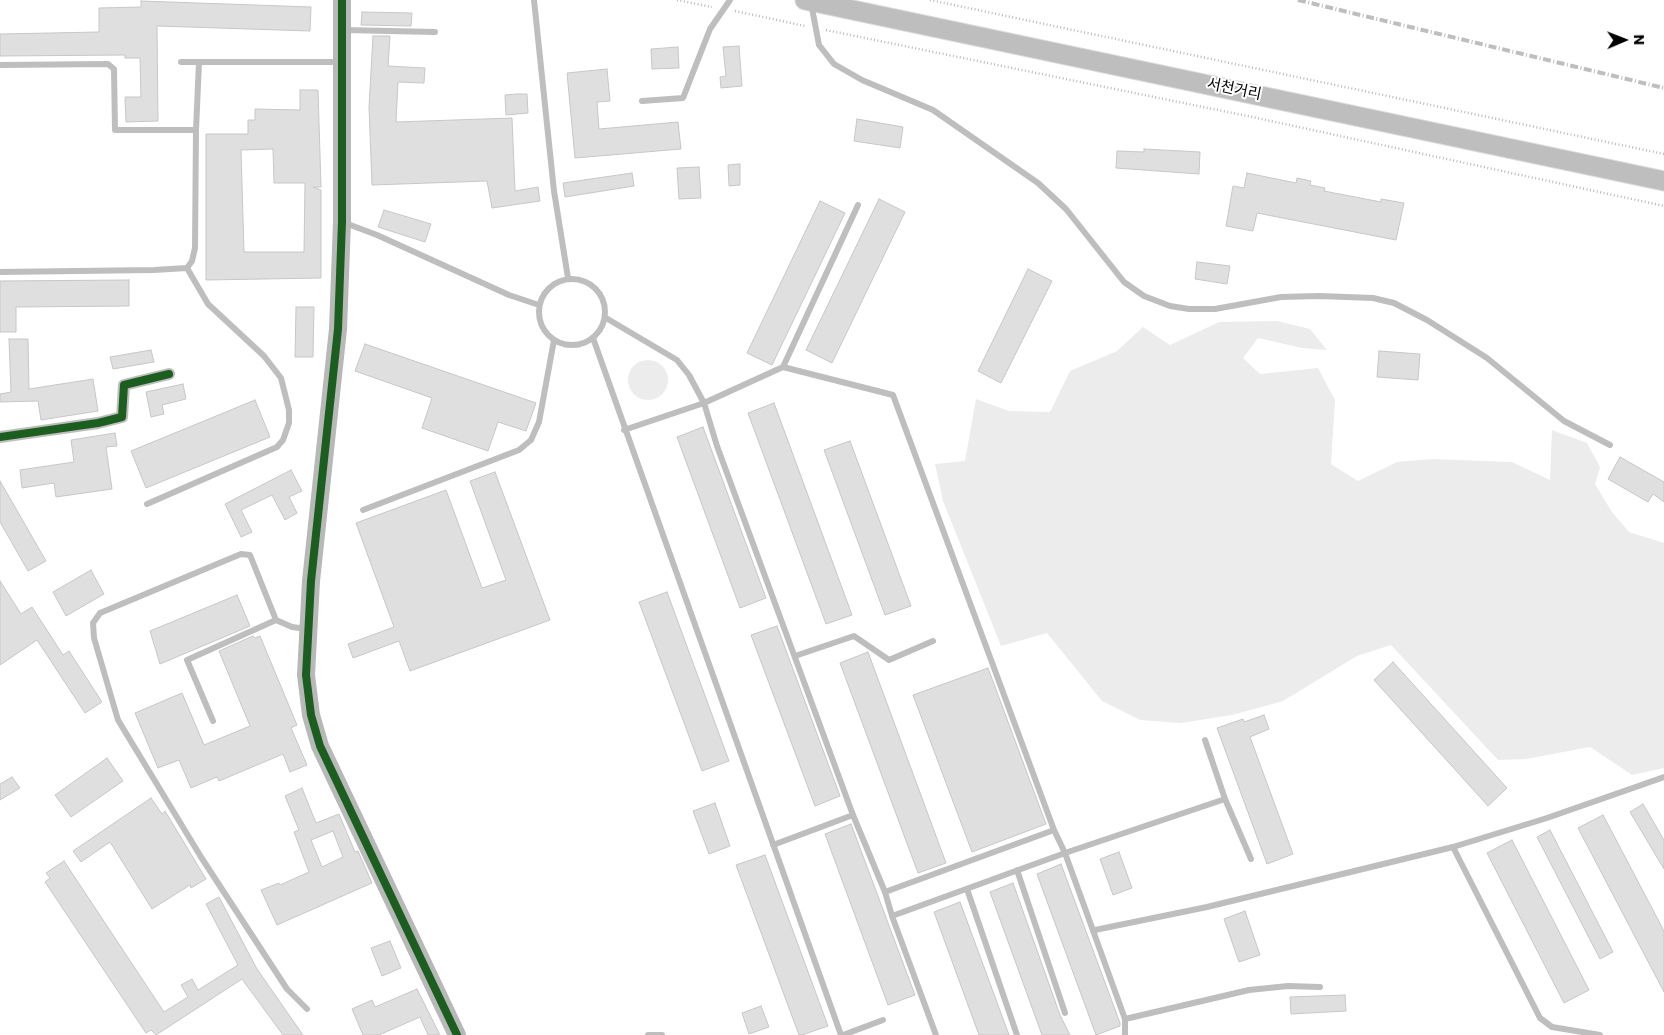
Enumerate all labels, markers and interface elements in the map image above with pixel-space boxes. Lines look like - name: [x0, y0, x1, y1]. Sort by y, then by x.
- north arrow: [1599, 15, 1649, 65]
- text: N: [1629, 34, 1649, 45]
- street label: 서천거리: [1205, 75, 1263, 105]

